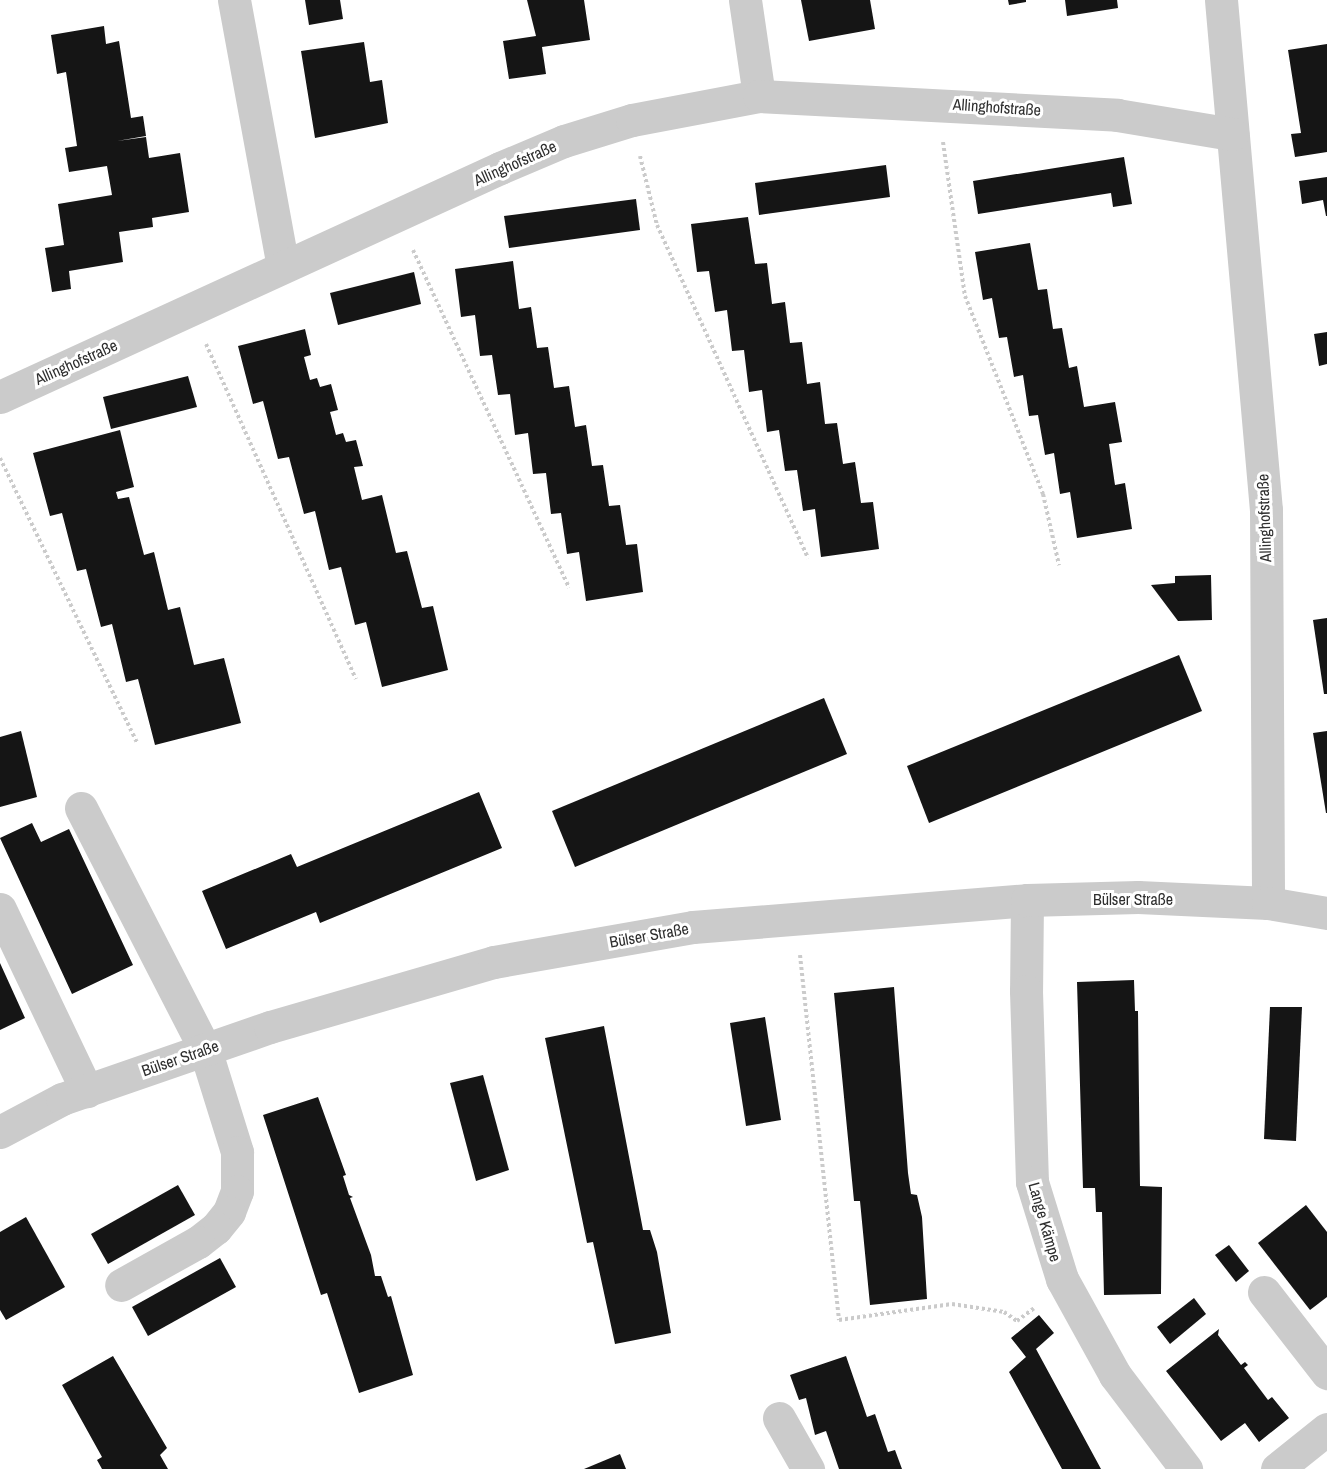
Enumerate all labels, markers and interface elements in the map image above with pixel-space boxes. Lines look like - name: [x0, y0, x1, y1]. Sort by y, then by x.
- street label: Allinghofstraße: [952, 94, 1042, 120]
- street label: Allinghofstraße: [471, 136, 559, 190]
- street label: Allinghofstraße: [32, 335, 120, 389]
- street label: Allinghofstraße: [1253, 474, 1275, 562]
- street label: Bülser Straße: [1093, 889, 1173, 909]
- street label: Bülser Straße: [608, 919, 690, 951]
- street label: Bülser Straße: [139, 1036, 221, 1080]
- street label: Lange Kämpe: [1025, 1180, 1065, 1264]

